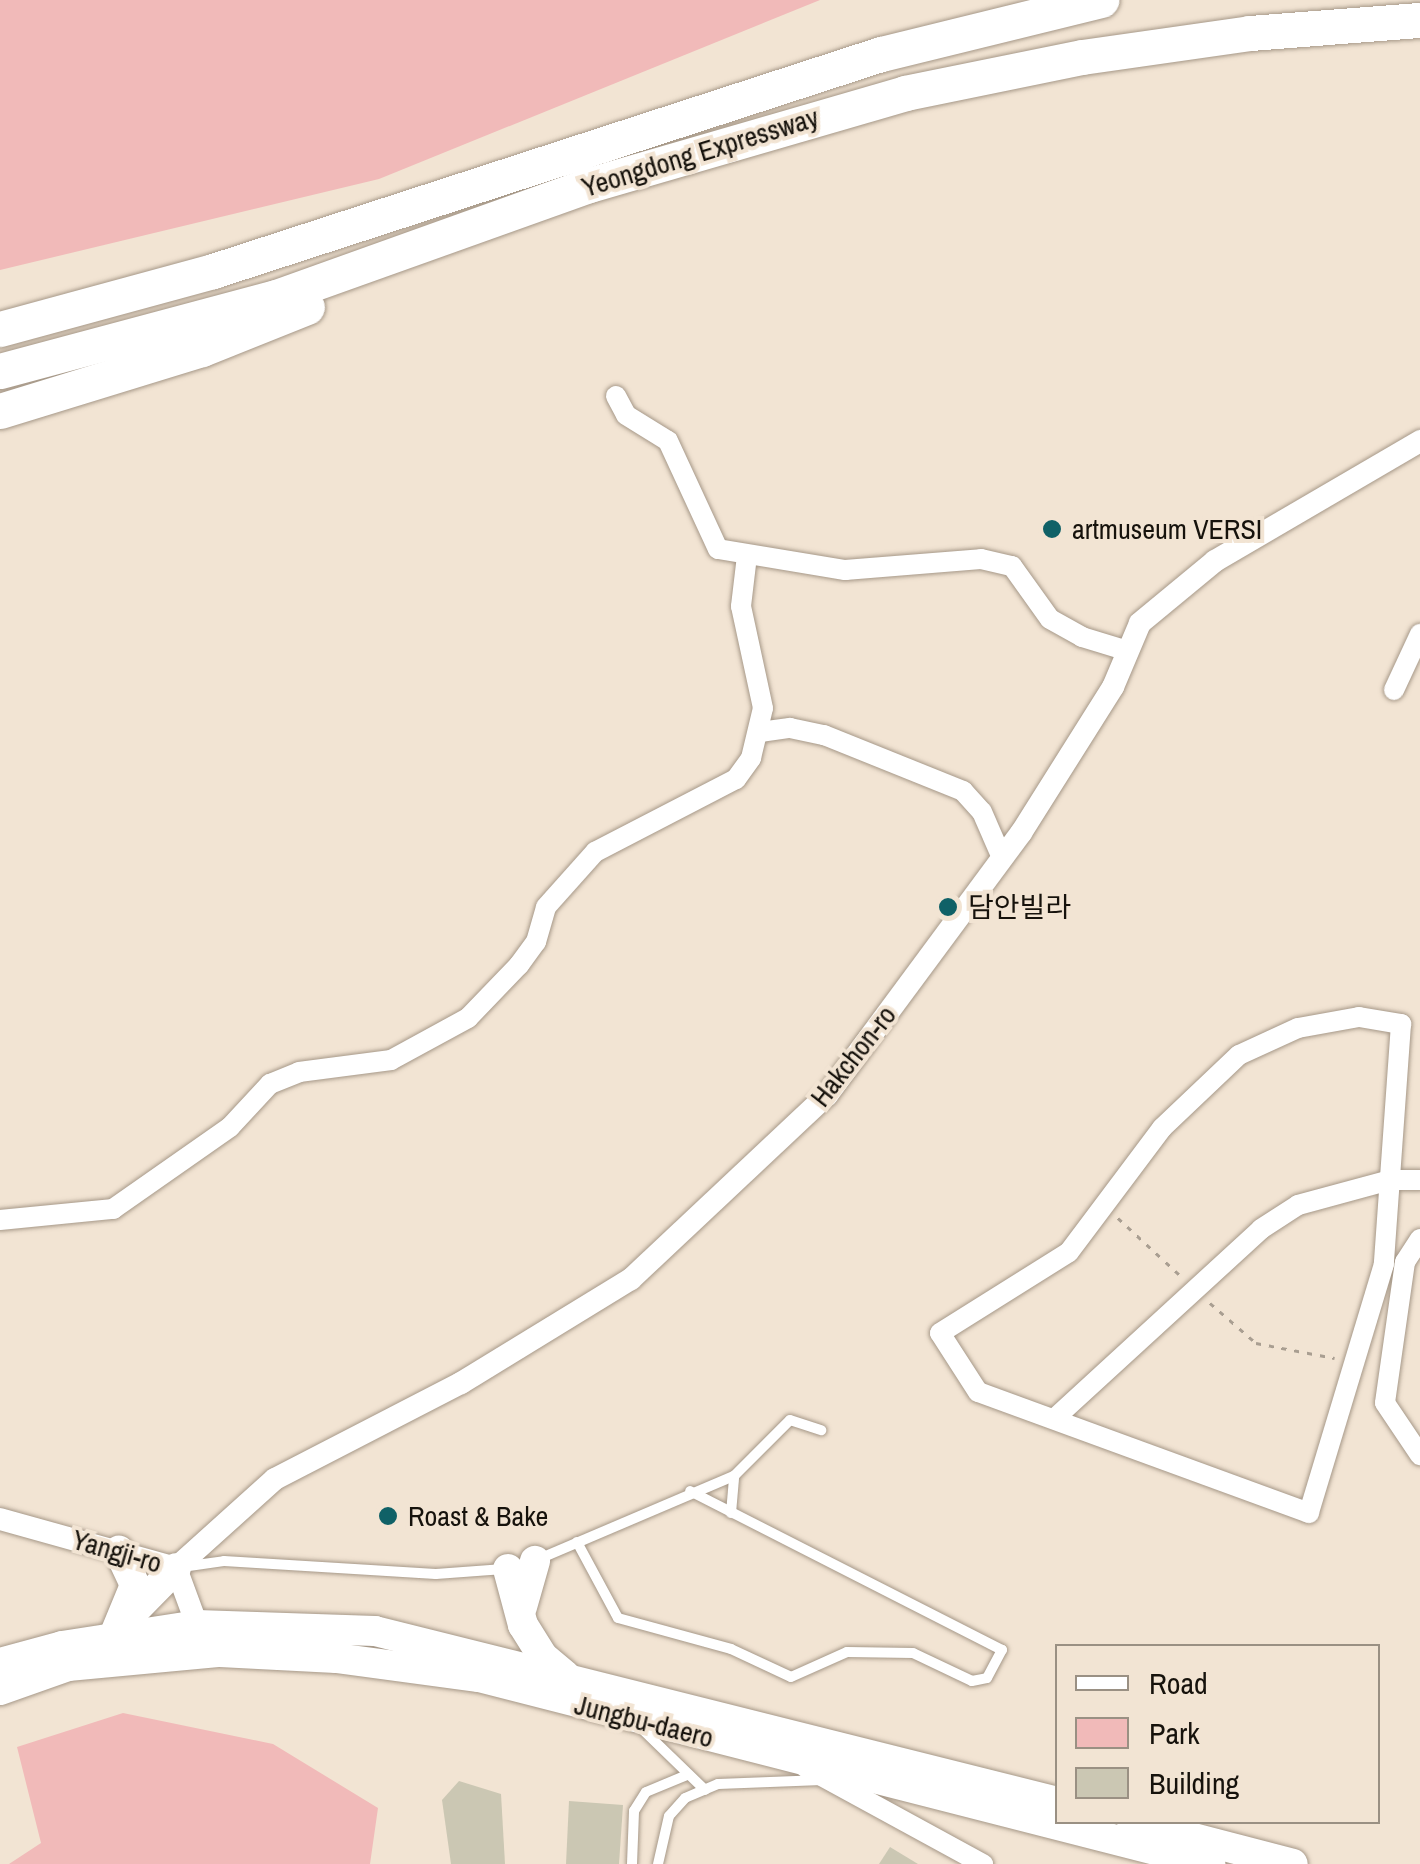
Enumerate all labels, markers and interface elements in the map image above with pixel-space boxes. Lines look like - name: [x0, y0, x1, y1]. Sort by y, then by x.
- street label: Yeongdong Expressway: [578, 100, 822, 204]
- place label: artmuseum VERSI: [1072, 512, 1262, 546]
- marker: artmuseum VERSI: [1041, 518, 1063, 540]
- place label: 담안빌라: [968, 890, 1071, 924]
- marker: 담안빌라: [937, 896, 959, 918]
- street label: Hakchon-ro: [803, 999, 903, 1113]
- place label: Roast & Bake: [408, 1499, 548, 1533]
- marker: Roast & Bake: [377, 1505, 399, 1527]
- street label: Yangji-ro: [68, 1522, 166, 1580]
- legend: [1055, 1644, 1380, 1824]
- text: Road: [1149, 1663, 1208, 1703]
- street label: Jungbu-daero: [571, 1688, 717, 1754]
- text: Park: [1149, 1713, 1200, 1753]
- text: Building: [1149, 1763, 1239, 1803]

